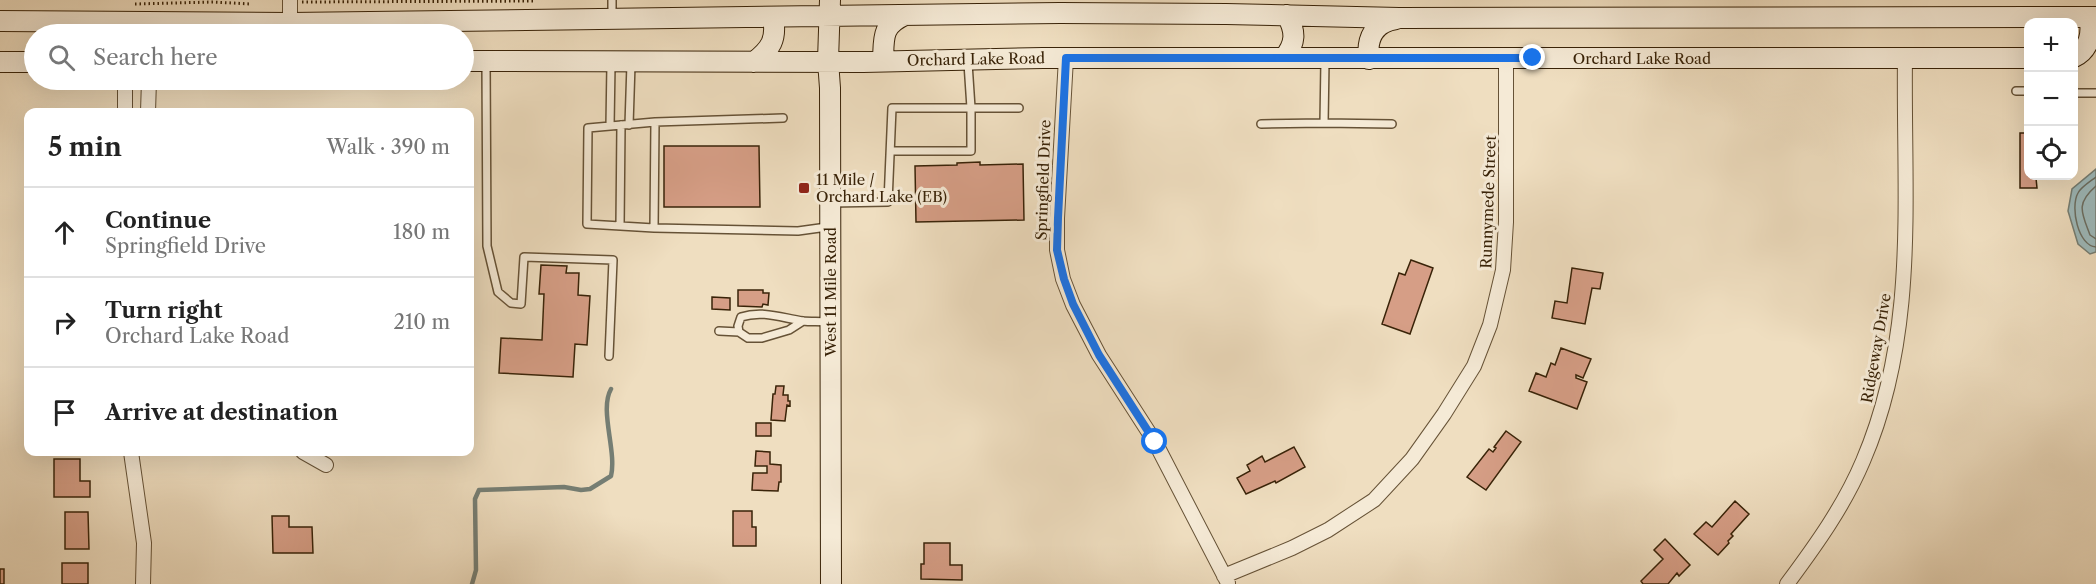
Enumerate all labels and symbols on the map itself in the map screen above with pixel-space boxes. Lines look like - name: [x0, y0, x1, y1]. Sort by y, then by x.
- route end: [1519, 44, 1545, 70]
- street label: Orchard Lake Road: [907, 48, 1045, 70]
- street label: Orchard Lake Road: [1573, 49, 1711, 68]
- street label: Springfield Drive: [1031, 119, 1055, 241]
- street label: Runnymede Street: [1476, 134, 1500, 269]
- place label: 11 Mile / Orchard Lake (EB): [816, 170, 947, 206]
- marker: 11 Mile / Orchard Lake (EB): [797, 181, 811, 195]
- street label: West 11 Mile Road: [821, 227, 840, 358]
- street label: Ridgeway Drive: [1857, 292, 1895, 404]
- route start: [1141, 428, 1167, 454]

